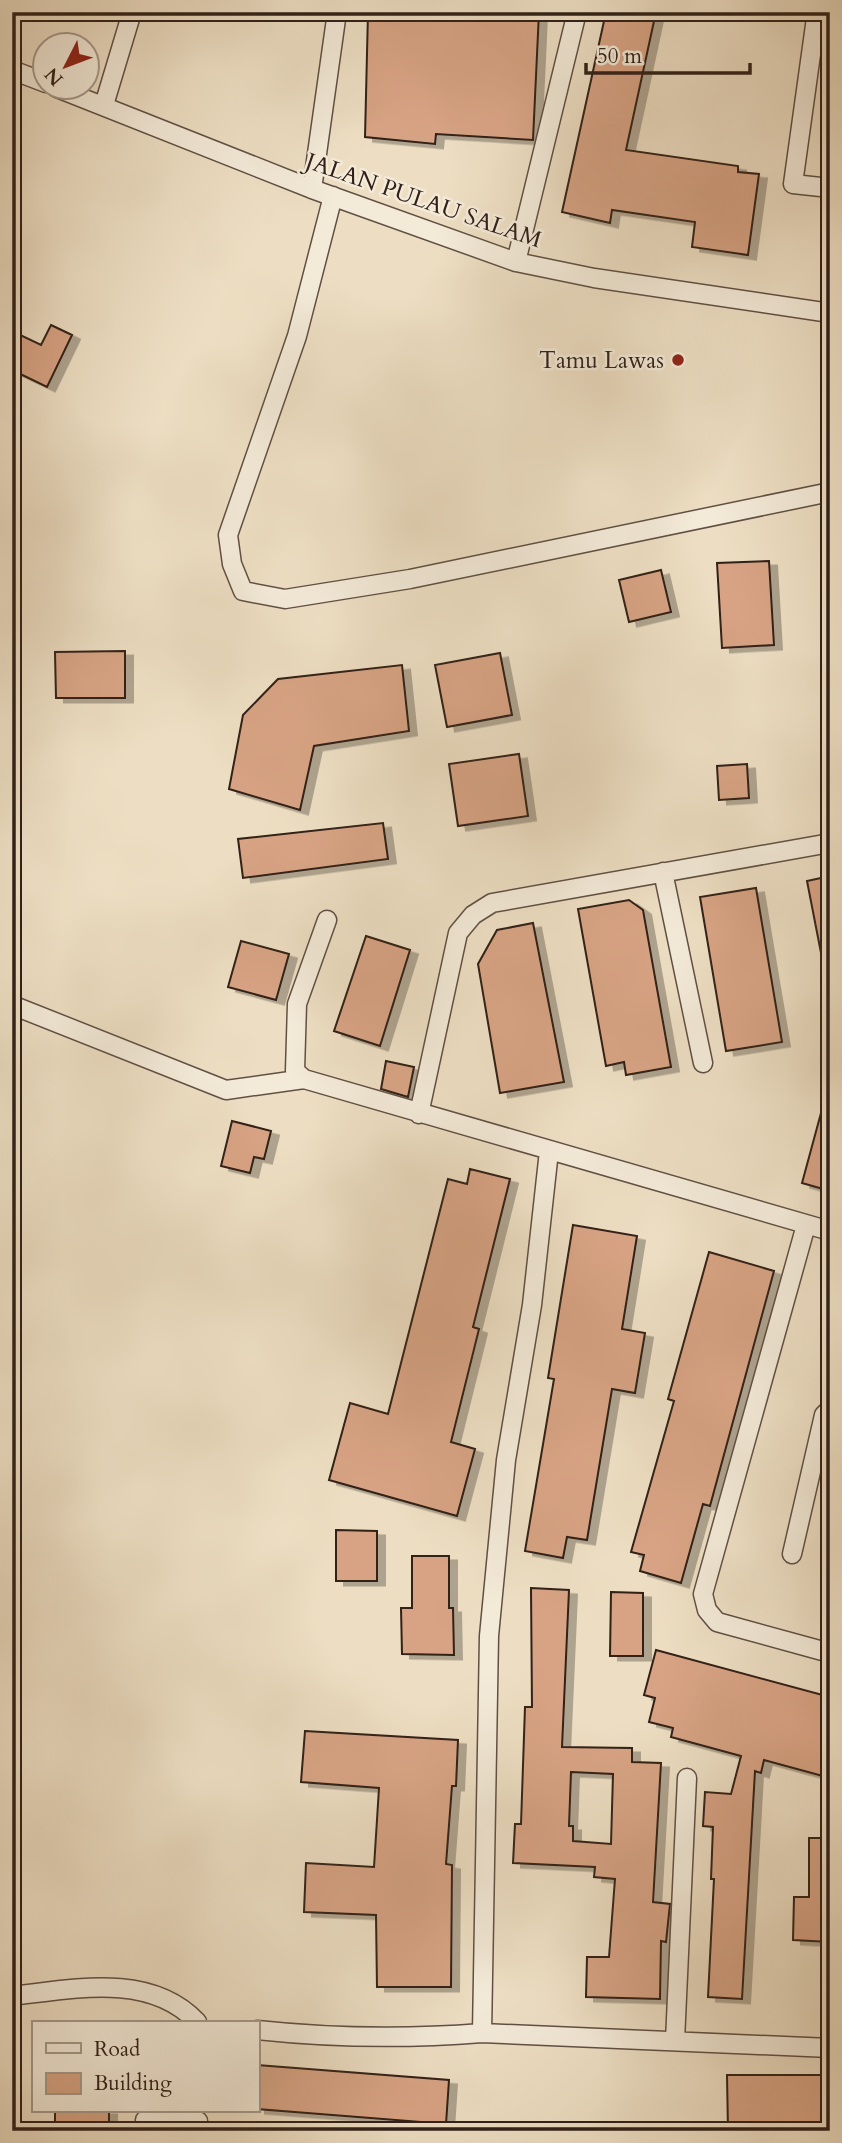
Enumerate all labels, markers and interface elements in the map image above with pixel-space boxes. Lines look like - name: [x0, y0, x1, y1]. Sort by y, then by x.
- north arrow: [32, 32, 102, 102]
- scale bar: [586, 32, 751, 76]
- text: 50 m: [597, 42, 642, 71]
- text: N: [39, 62, 69, 92]
- street label: JALAN PULAU SALAM: [299, 145, 546, 256]
- place label: Tamu Lawas: [539, 345, 664, 376]
- marker: Tamu Lawas: [670, 352, 686, 368]
- legend: [32, 2021, 259, 2112]
- text: Road: [94, 2035, 140, 2064]
- text: Building: [94, 2069, 172, 2098]

